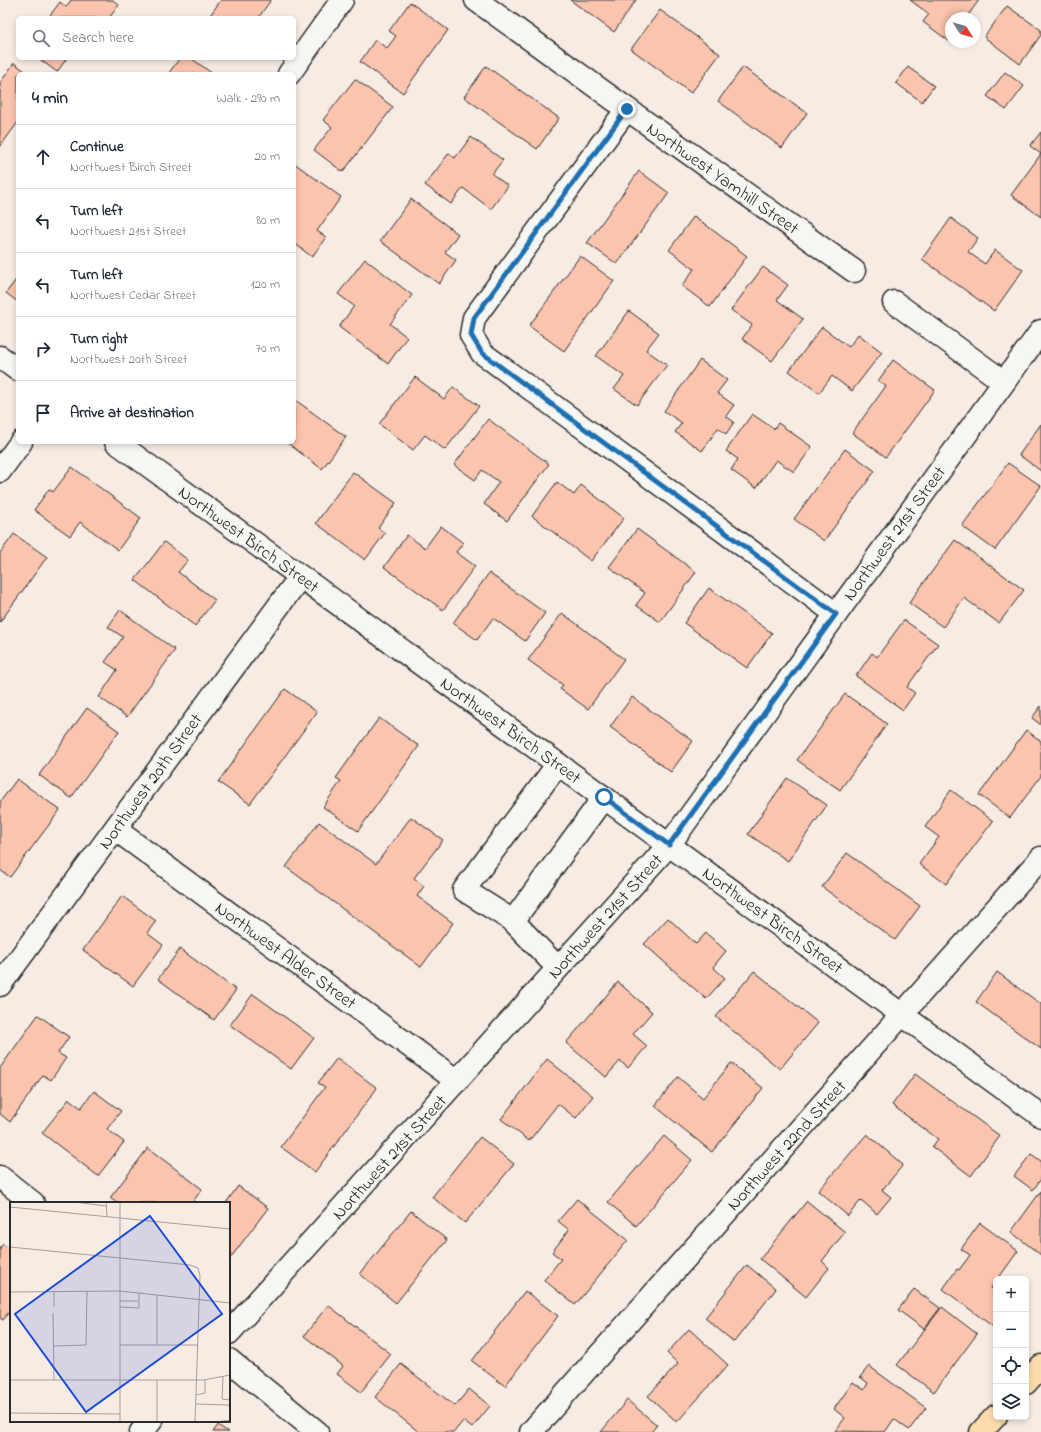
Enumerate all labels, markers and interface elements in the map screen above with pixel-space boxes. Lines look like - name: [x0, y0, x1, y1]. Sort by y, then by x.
- north arrow: [945, 12, 981, 48]
- search box: [16, 16, 296, 60]
- icon: search: [30, 27, 52, 49]
- text: Search here: [62, 27, 134, 49]
- text: 4 min: [32, 86, 68, 111]
- text: Walk · 290 m: [216, 89, 280, 108]
- route end: [618, 100, 636, 118]
- street label: Northwest Yamhill Street: [640, 117, 803, 242]
- text: Continue: [70, 136, 124, 158]
- icon: ahead: [32, 146, 54, 168]
- text: 20 m: [255, 147, 280, 166]
- text: Northwest Birch Street: [70, 158, 192, 177]
- text: Turn left: [70, 200, 123, 222]
- icon: left: [32, 210, 54, 232]
- text: 80 m: [256, 211, 280, 230]
- text: Northwest 21st Street: [70, 222, 186, 241]
- text: Turn left: [70, 264, 123, 286]
- icon: left: [32, 274, 54, 296]
- text: 120 m: [250, 275, 280, 294]
- text: Northwest Cedar Street: [70, 286, 196, 305]
- text: Turn right: [70, 328, 128, 350]
- icon: right: [32, 338, 54, 360]
- text: 70 m: [256, 339, 280, 358]
- text: Northwest 20th Street: [70, 350, 187, 369]
- icon: arrive: [32, 402, 54, 424]
- text: Arrive at destination: [70, 402, 194, 424]
- street label: Northwest 21st Street: [838, 461, 953, 607]
- street label: Northwest Birch Street: [172, 481, 324, 601]
- street label: Northwest Birch Street: [434, 672, 586, 792]
- street label: Northwest 20th Street: [93, 709, 210, 856]
- route start: [595, 788, 613, 806]
- street label: Northwest 21st Street: [543, 849, 670, 986]
- street label: Northwest Birch Street: [696, 862, 848, 982]
- street label: Northwest Alder Street: [209, 896, 361, 1017]
- street label: Northwest 22nd Street: [722, 1075, 853, 1217]
- street label: Northwest 21st Street: [327, 1090, 454, 1227]
- inset map: [10, 1202, 230, 1422]
- map controls: [993, 1276, 1029, 1420]
- button: +: [993, 1276, 1029, 1312]
- button: −: [993, 1312, 1029, 1348]
- button: locate: [993, 1348, 1029, 1384]
- button: layers: [993, 1384, 1029, 1420]

